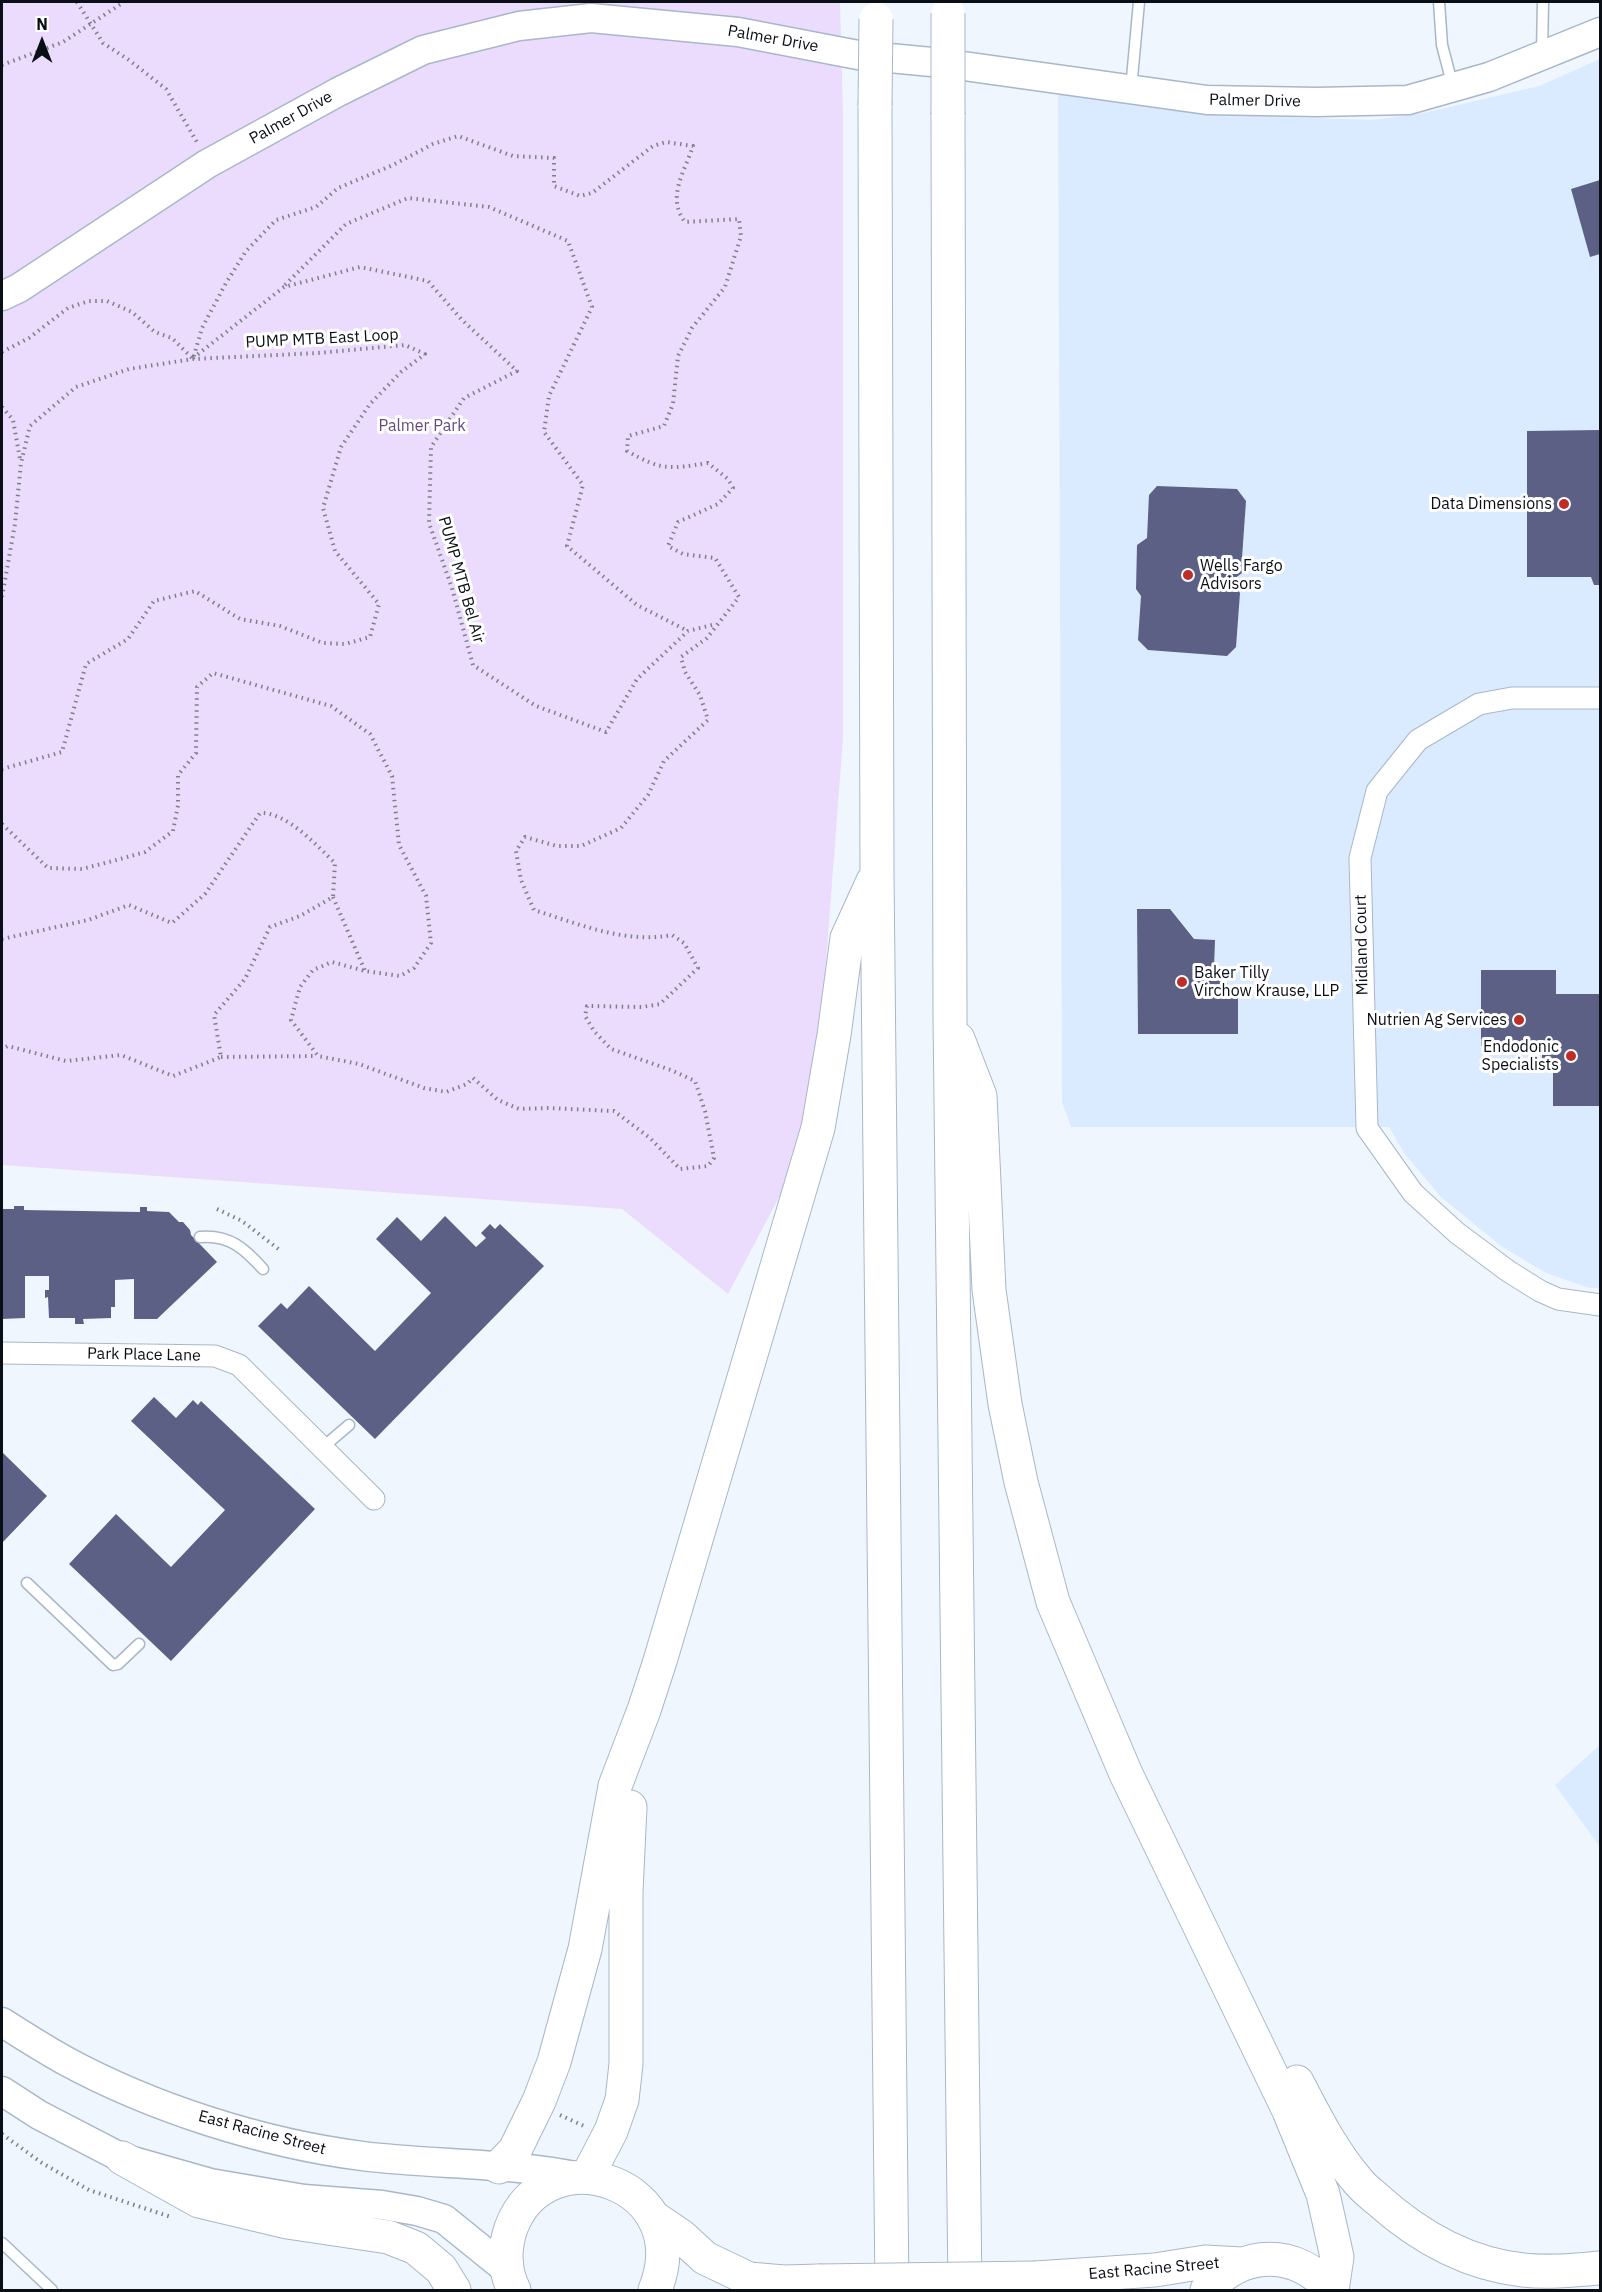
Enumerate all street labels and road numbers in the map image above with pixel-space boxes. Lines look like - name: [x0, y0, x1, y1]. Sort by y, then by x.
- street label: Palmer Drive: [726, 22, 820, 56]
- street label: Palmer Drive: [246, 87, 336, 149]
- street label: Palmer Drive: [1209, 91, 1301, 111]
- street label: PUMP MTB East Loop: [245, 325, 399, 353]
- street label: PUMP MTB Bel Air: [434, 514, 488, 646]
- street label: Midland Court: [1352, 894, 1372, 996]
- street label: Park Place Lane: [87, 1344, 201, 1366]
- street label: East Racine Street: [196, 2107, 328, 2159]
- street label: East Racine Street: [1088, 2254, 1220, 2284]

